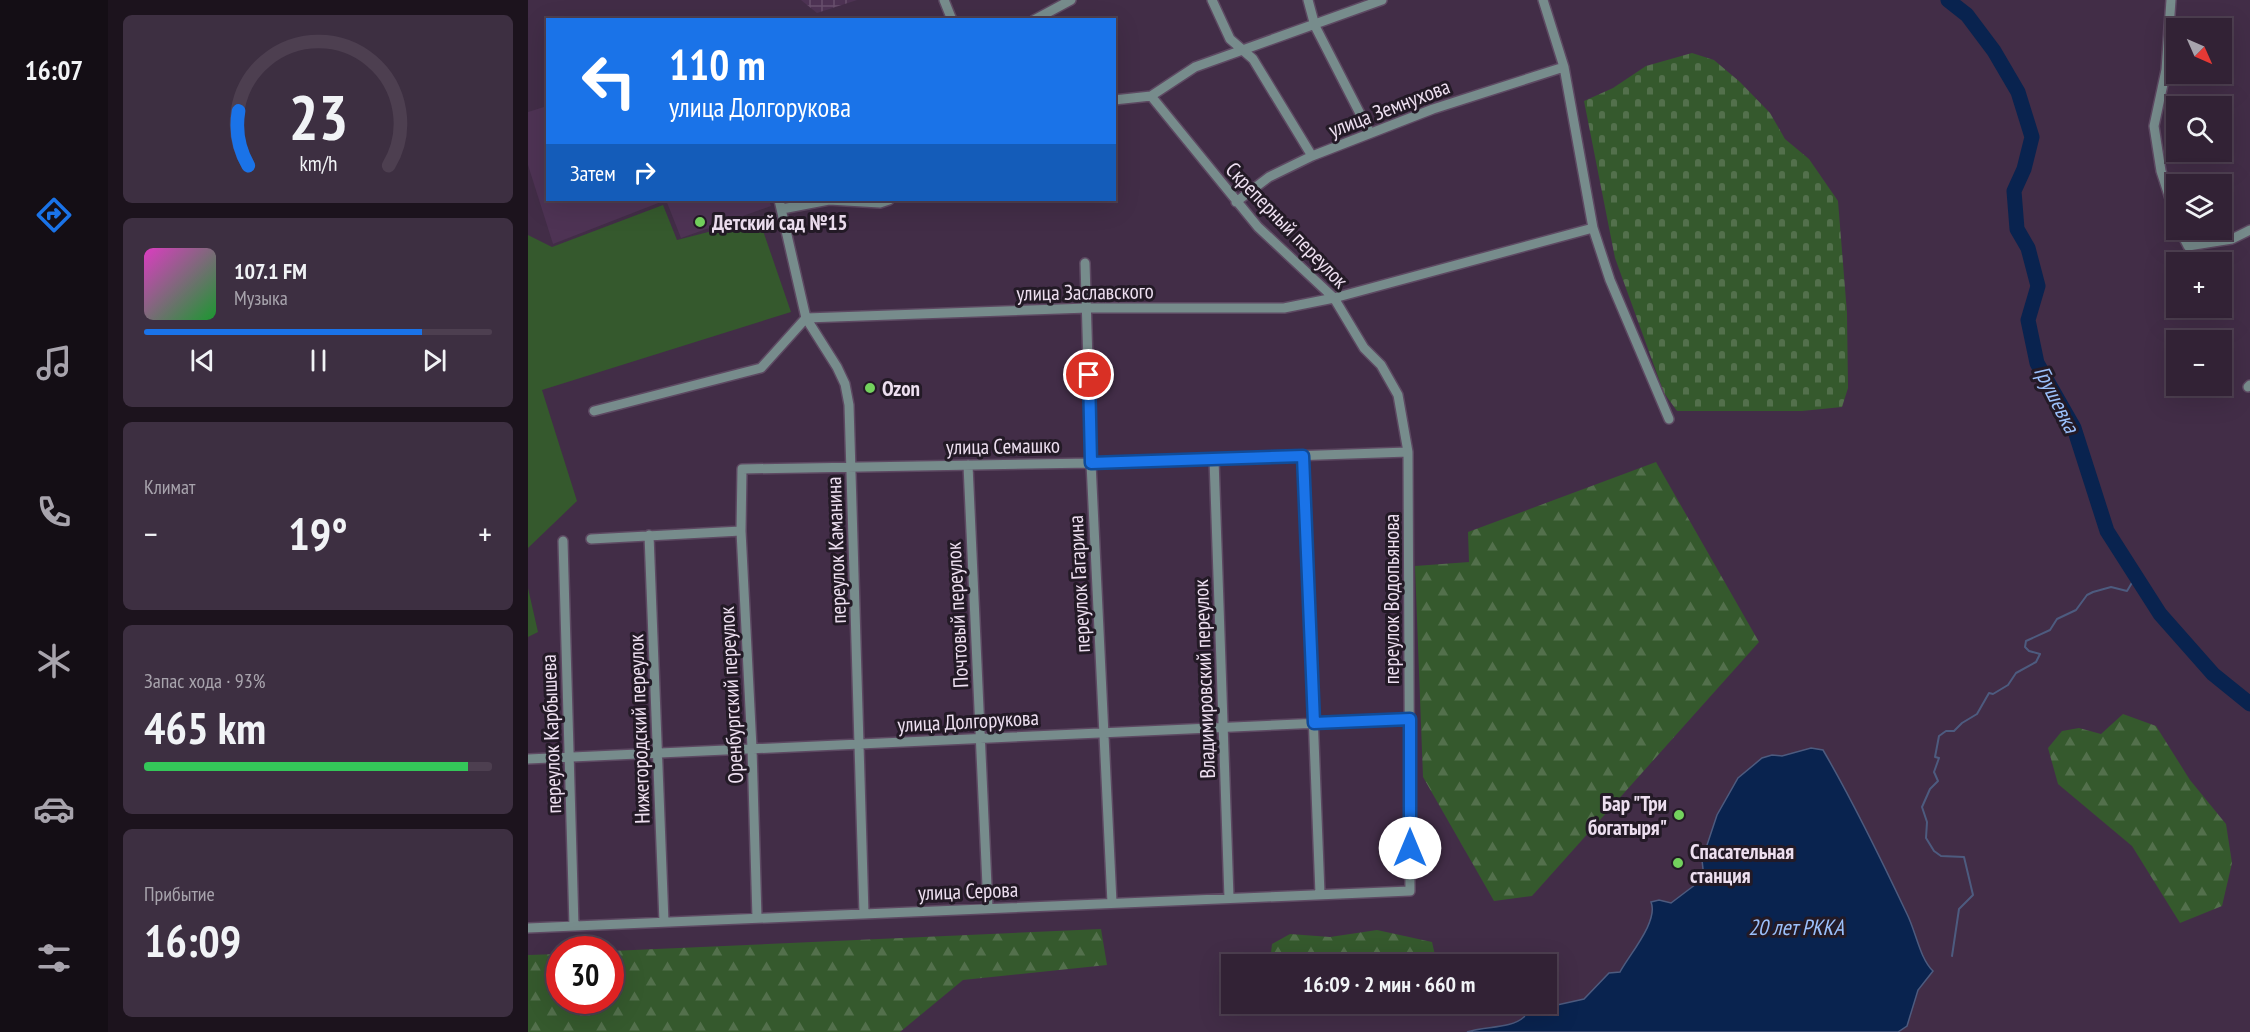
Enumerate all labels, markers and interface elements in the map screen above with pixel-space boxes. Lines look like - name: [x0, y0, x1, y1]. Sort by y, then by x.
- north arrow: [2166, 18, 2232, 84]
- map controls: [2166, 18, 2232, 396]
- text: 110 m: [669, 37, 766, 92]
- icon: left: [570, 42, 648, 120]
- text: 16:07: [25, 53, 83, 87]
- street label: улица Земнухова: [1325, 73, 1453, 143]
- text: 23: [288, 76, 348, 157]
- text: улица Долгорукова: [669, 90, 851, 124]
- button: search: [2166, 96, 2232, 162]
- text: km/h: [299, 150, 337, 178]
- icon: right: [628, 156, 661, 189]
- street label: Скреперный переулок: [1220, 156, 1354, 294]
- text: Затем: [570, 159, 616, 187]
- button: layers: [2166, 174, 2232, 240]
- icon: directions: [33, 194, 75, 236]
- place label: Детский сад №15: [712, 209, 848, 236]
- marker: Детский сад №15: [693, 215, 707, 229]
- button: +: [2166, 252, 2232, 318]
- text: 107.1 FM: [234, 257, 307, 285]
- street label: улица Заславского: [1016, 277, 1154, 307]
- text: Музыка: [234, 285, 288, 311]
- button: −: [2166, 330, 2232, 396]
- icon: music: [33, 342, 75, 384]
- icon: previous: [186, 344, 219, 377]
- icon: pause: [302, 344, 335, 377]
- icon: next: [418, 344, 451, 377]
- pin: [1063, 349, 1114, 400]
- icon: arrive: [1072, 358, 1105, 391]
- water label: Грушевка: [2028, 361, 2086, 438]
- place label: Ozon: [882, 375, 920, 402]
- marker: Ozon: [863, 381, 877, 395]
- street label: улица Семашко: [946, 432, 1060, 460]
- text: Климат: [144, 474, 195, 500]
- street label: переулок Каманина: [820, 476, 852, 624]
- icon: phone: [33, 491, 75, 533]
- text: 19°: [288, 504, 348, 562]
- text: −: [144, 512, 158, 555]
- text: +: [478, 512, 492, 555]
- street label: переулок Водопьянова: [1378, 514, 1405, 684]
- street label: переулок Гагарина: [1062, 515, 1096, 653]
- street label: Почтовый переулок: [940, 541, 974, 689]
- street label: Владимировский переулок: [1187, 579, 1221, 779]
- street label: Оренбургский переулок: [713, 606, 749, 784]
- street label: Нижегородский переулок: [622, 634, 656, 824]
- icon: climate: [33, 640, 75, 682]
- street label: переулок Карбышева: [535, 654, 567, 814]
- text: Запас хода · 93%: [144, 668, 265, 694]
- text: 465 km: [144, 698, 266, 756]
- street label: улица Долгорукова: [897, 704, 1039, 738]
- icon: car: [33, 788, 75, 830]
- place label: Бар "Три богатыря": [1588, 790, 1667, 841]
- marker: Бар "Три богатыря": [1672, 808, 1686, 822]
- position arrow: [1378, 816, 1442, 880]
- place label: Спасательная станция: [1690, 838, 1794, 889]
- marker: Спасательная станция: [1671, 856, 1685, 870]
- street label: улица Серова: [917, 876, 1019, 906]
- text: Прибытие: [144, 881, 215, 907]
- text: 16:09: [144, 911, 241, 969]
- water label: 20 лет РККА: [1748, 913, 1844, 941]
- speed limit sign: 30: [546, 936, 624, 1014]
- icon: filters: [33, 937, 75, 979]
- text: 16:09 · 2 мин · 660 m: [1303, 970, 1475, 998]

